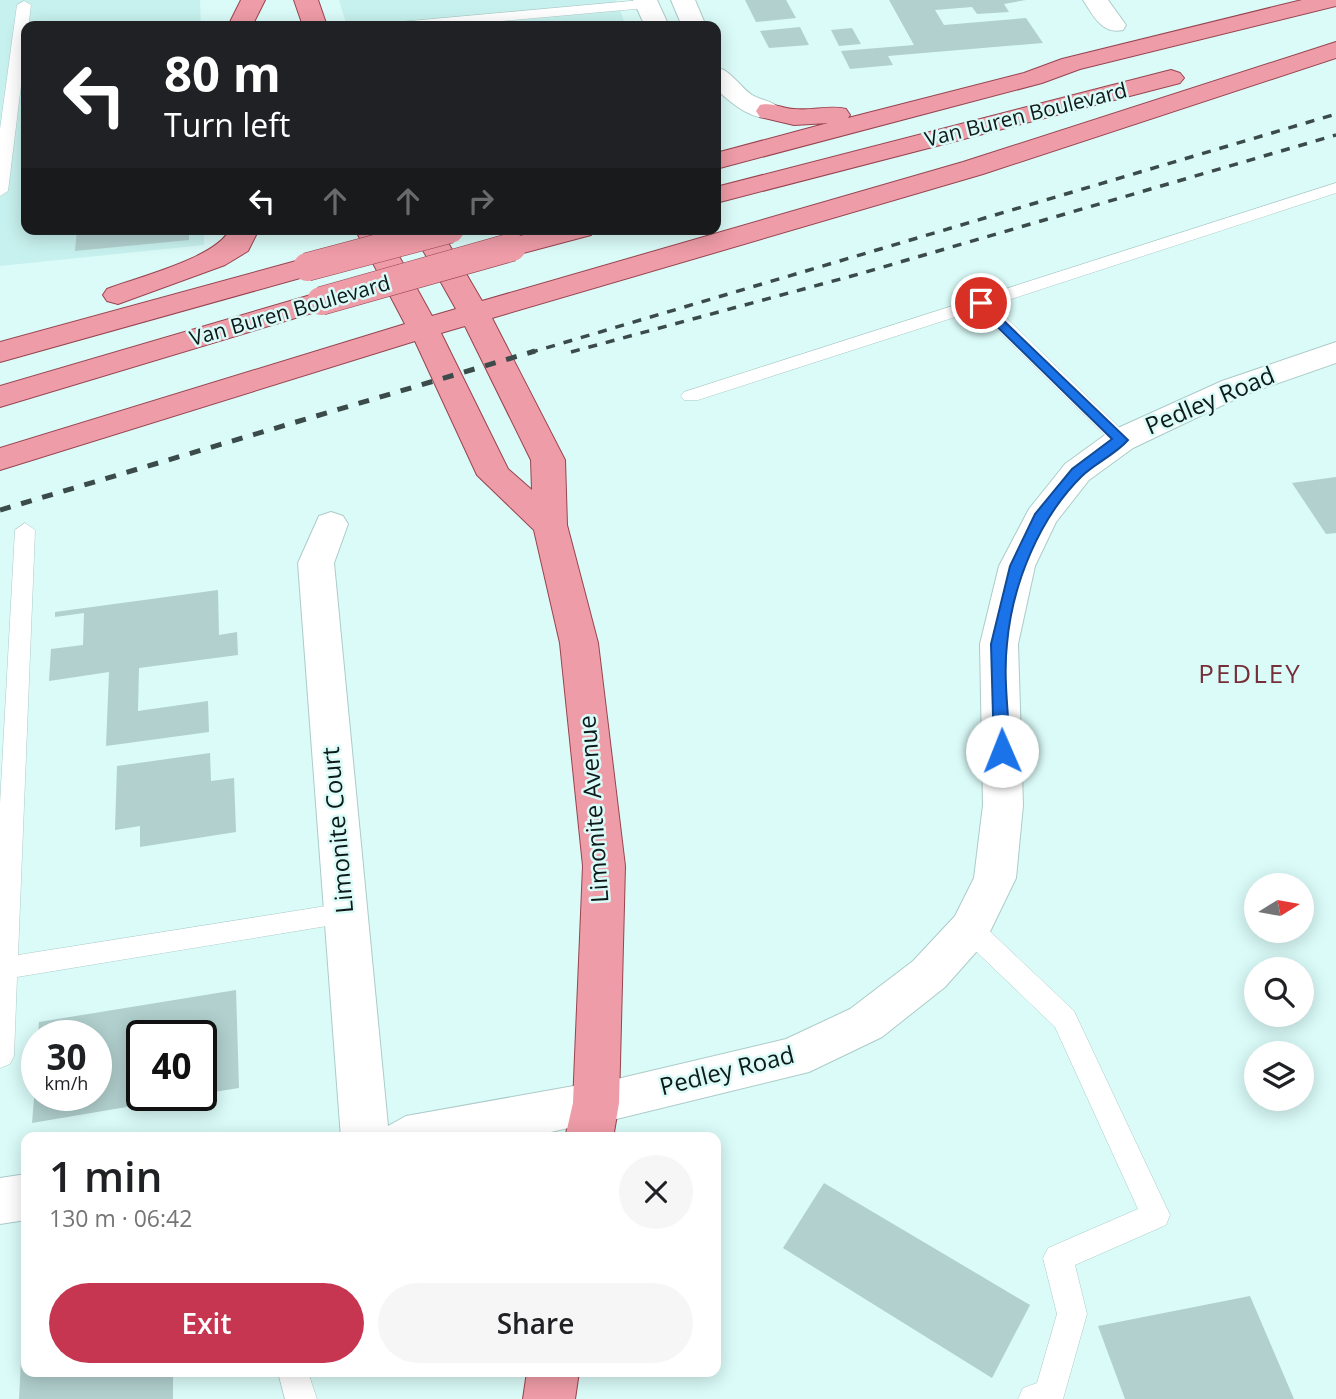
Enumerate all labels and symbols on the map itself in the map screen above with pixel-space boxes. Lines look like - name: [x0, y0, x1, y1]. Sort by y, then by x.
- street label: Van Buren Boulevard: [922, 75, 1130, 153]
- street label: Van Buren Boulevard: [186, 268, 393, 352]
- pin: [951, 273, 1011, 333]
- street label: Pedley Road: [1140, 358, 1279, 442]
- district label: PEDLEY: [1198, 655, 1302, 691]
- street label: Limonite Avenue: [569, 714, 616, 904]
- position arrow: [965, 714, 1039, 788]
- street label: Limonite Court: [313, 746, 360, 915]
- north arrow: [1244, 873, 1314, 943]
- speed limit sign: 40: [126, 1020, 217, 1111]
- street label: Pedley Road: [656, 1037, 797, 1102]

